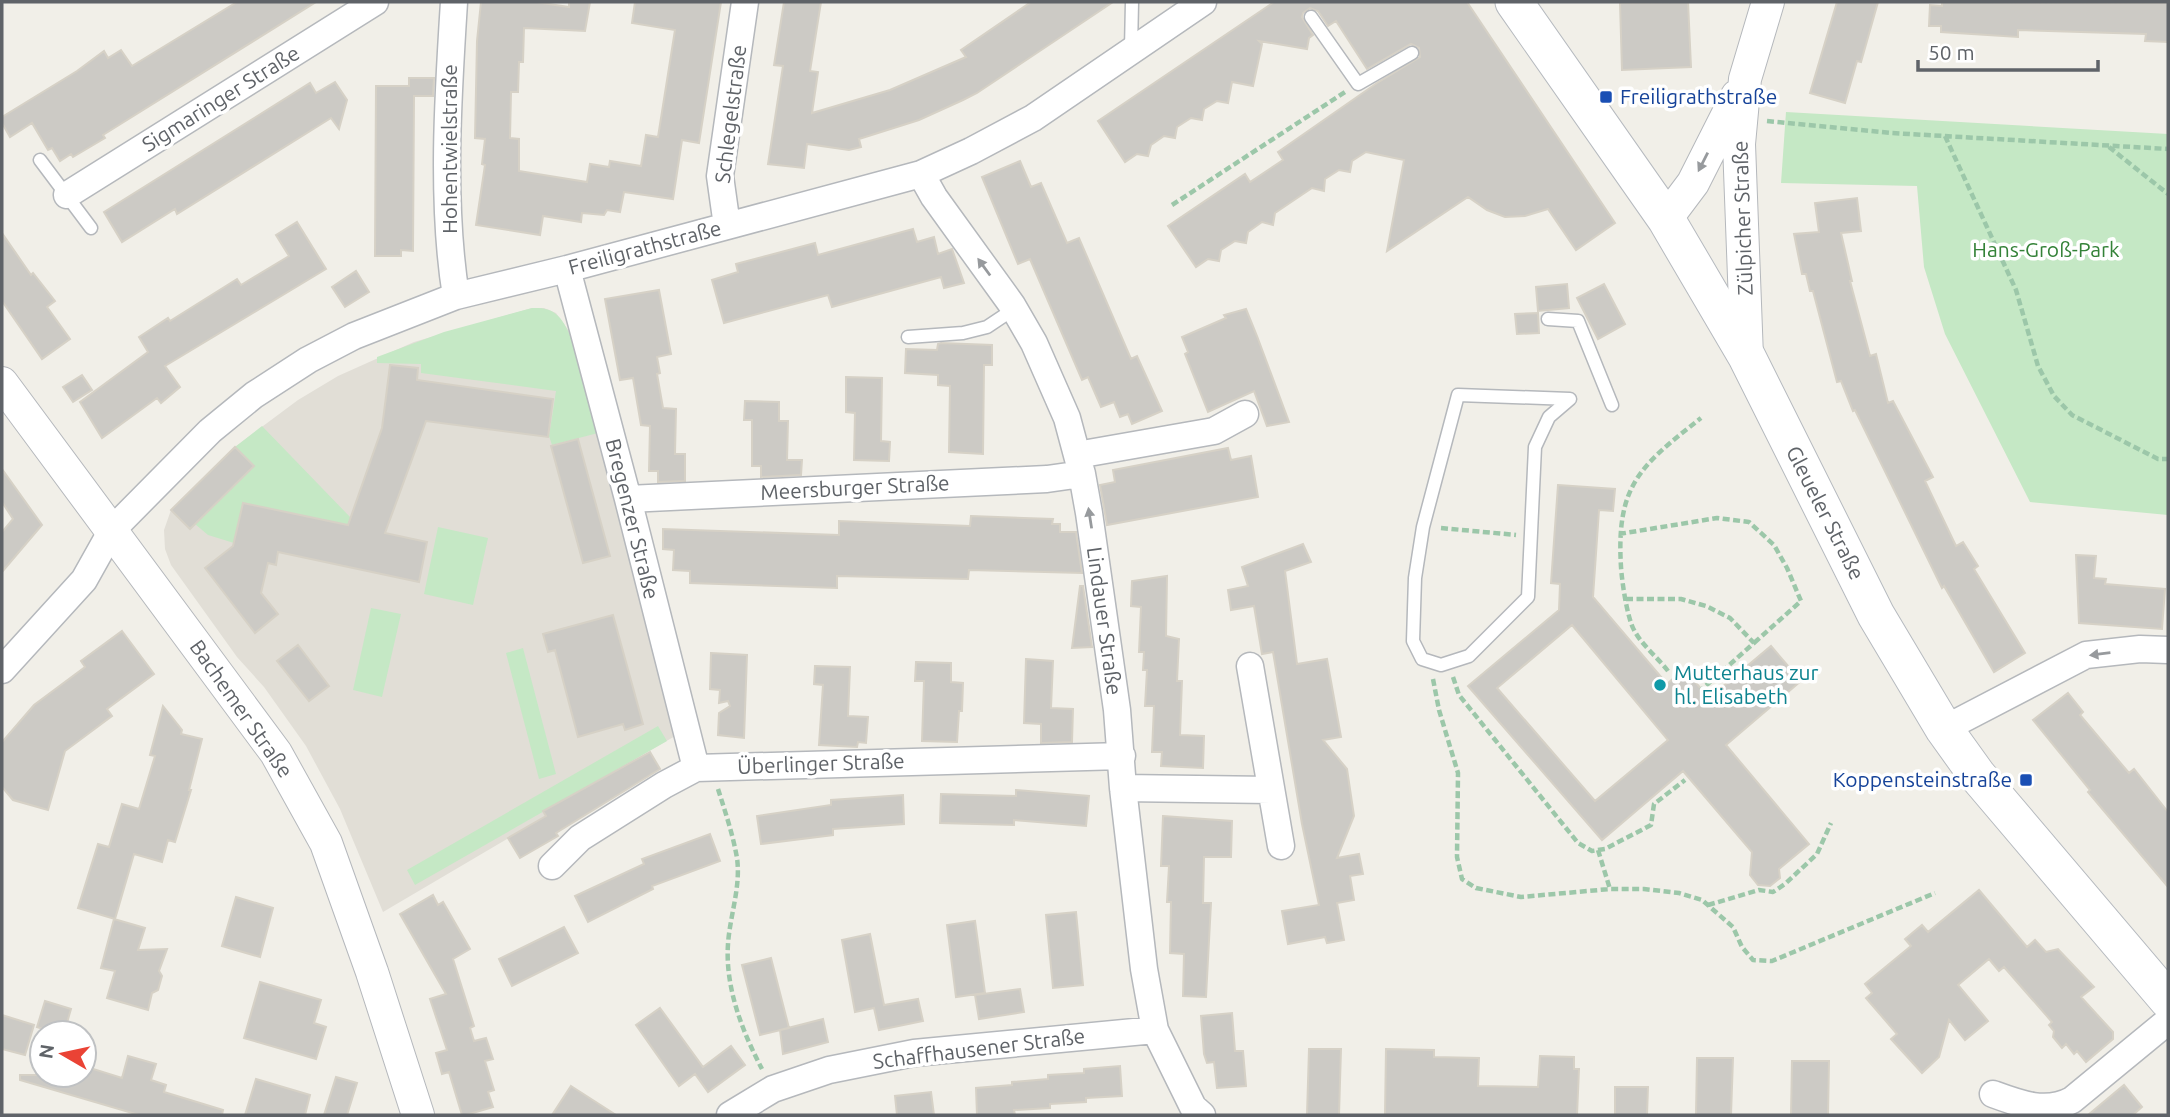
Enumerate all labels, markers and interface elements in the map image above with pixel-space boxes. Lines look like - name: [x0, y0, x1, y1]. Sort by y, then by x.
- scale bar: [1918, 28, 2098, 72]
- street label: Sigmaringer Straße: [137, 40, 304, 156]
- text: 50 m: [1928, 40, 1975, 64]
- street label: Schlegelstraße: [710, 43, 750, 185]
- street label: Hohentwielstraße: [437, 64, 461, 234]
- place label: Freiligrathstraße: [1620, 84, 1777, 108]
- marker: Freiligrathstraße: [1598, 89, 1614, 105]
- street label: Zülpicher Straße: [1727, 140, 1757, 296]
- one-way arrow: [1698, 152, 1709, 172]
- street label: Freiligrathstraße: [566, 215, 724, 279]
- park label: Hans-Groß-Park: [1972, 237, 2120, 261]
- one-way arrow: [977, 258, 991, 276]
- street label: Bregenzer Straße: [601, 436, 665, 602]
- street label: Gleueler Straße: [1782, 442, 1870, 583]
- street label: Meersburger Straße: [760, 470, 950, 504]
- one-way arrow: [1084, 507, 1095, 529]
- street label: Lindauer Straße: [1083, 545, 1127, 697]
- street label: Bachemer Straße: [185, 635, 298, 782]
- one-way arrow: [2089, 648, 2111, 659]
- place label: Mutterhaus zur hl. Elisabeth: [1674, 660, 1819, 708]
- marker: Mutterhaus zur hl. Elisabeth: [1652, 677, 1668, 693]
- street label: Überlinger Straße: [737, 748, 905, 778]
- place label: Koppensteinstraße: [1833, 767, 2012, 791]
- marker: Koppensteinstraße: [2018, 772, 2034, 788]
- north arrow: [28, 1019, 98, 1089]
- street label: Schaffhausener Straße: [871, 1023, 1086, 1073]
- text: N: [34, 1043, 58, 1060]

